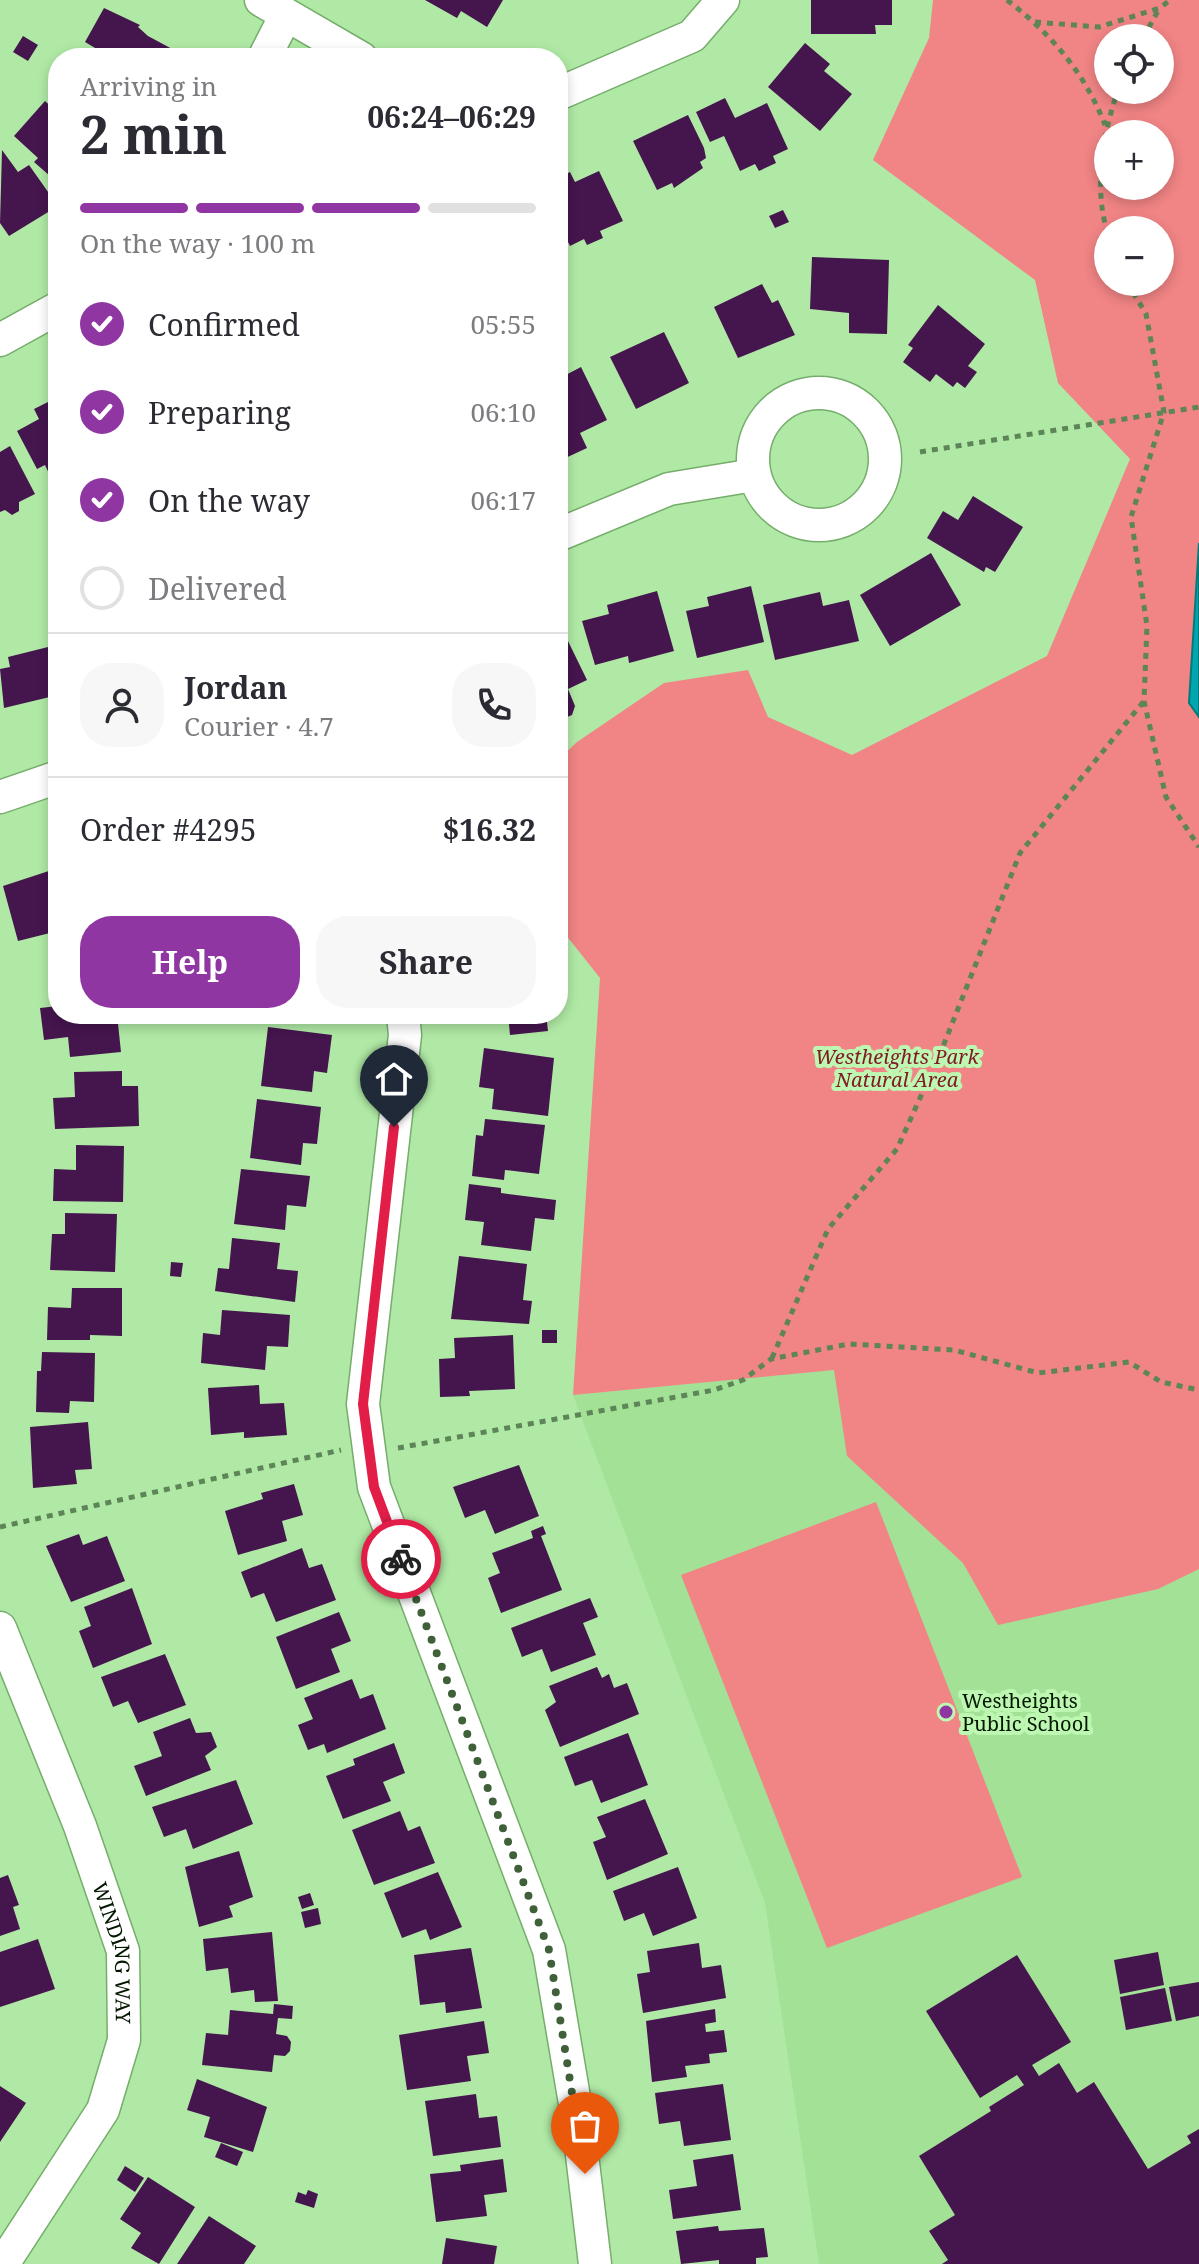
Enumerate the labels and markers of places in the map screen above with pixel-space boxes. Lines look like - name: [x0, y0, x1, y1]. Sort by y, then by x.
- pin: [360, 1045, 428, 1127]
- place label: Westheights Public School: [962, 1687, 1089, 1737]
- marker: Westheights Public School: [937, 1703, 955, 1721]
- pin: [551, 2092, 619, 2174]

